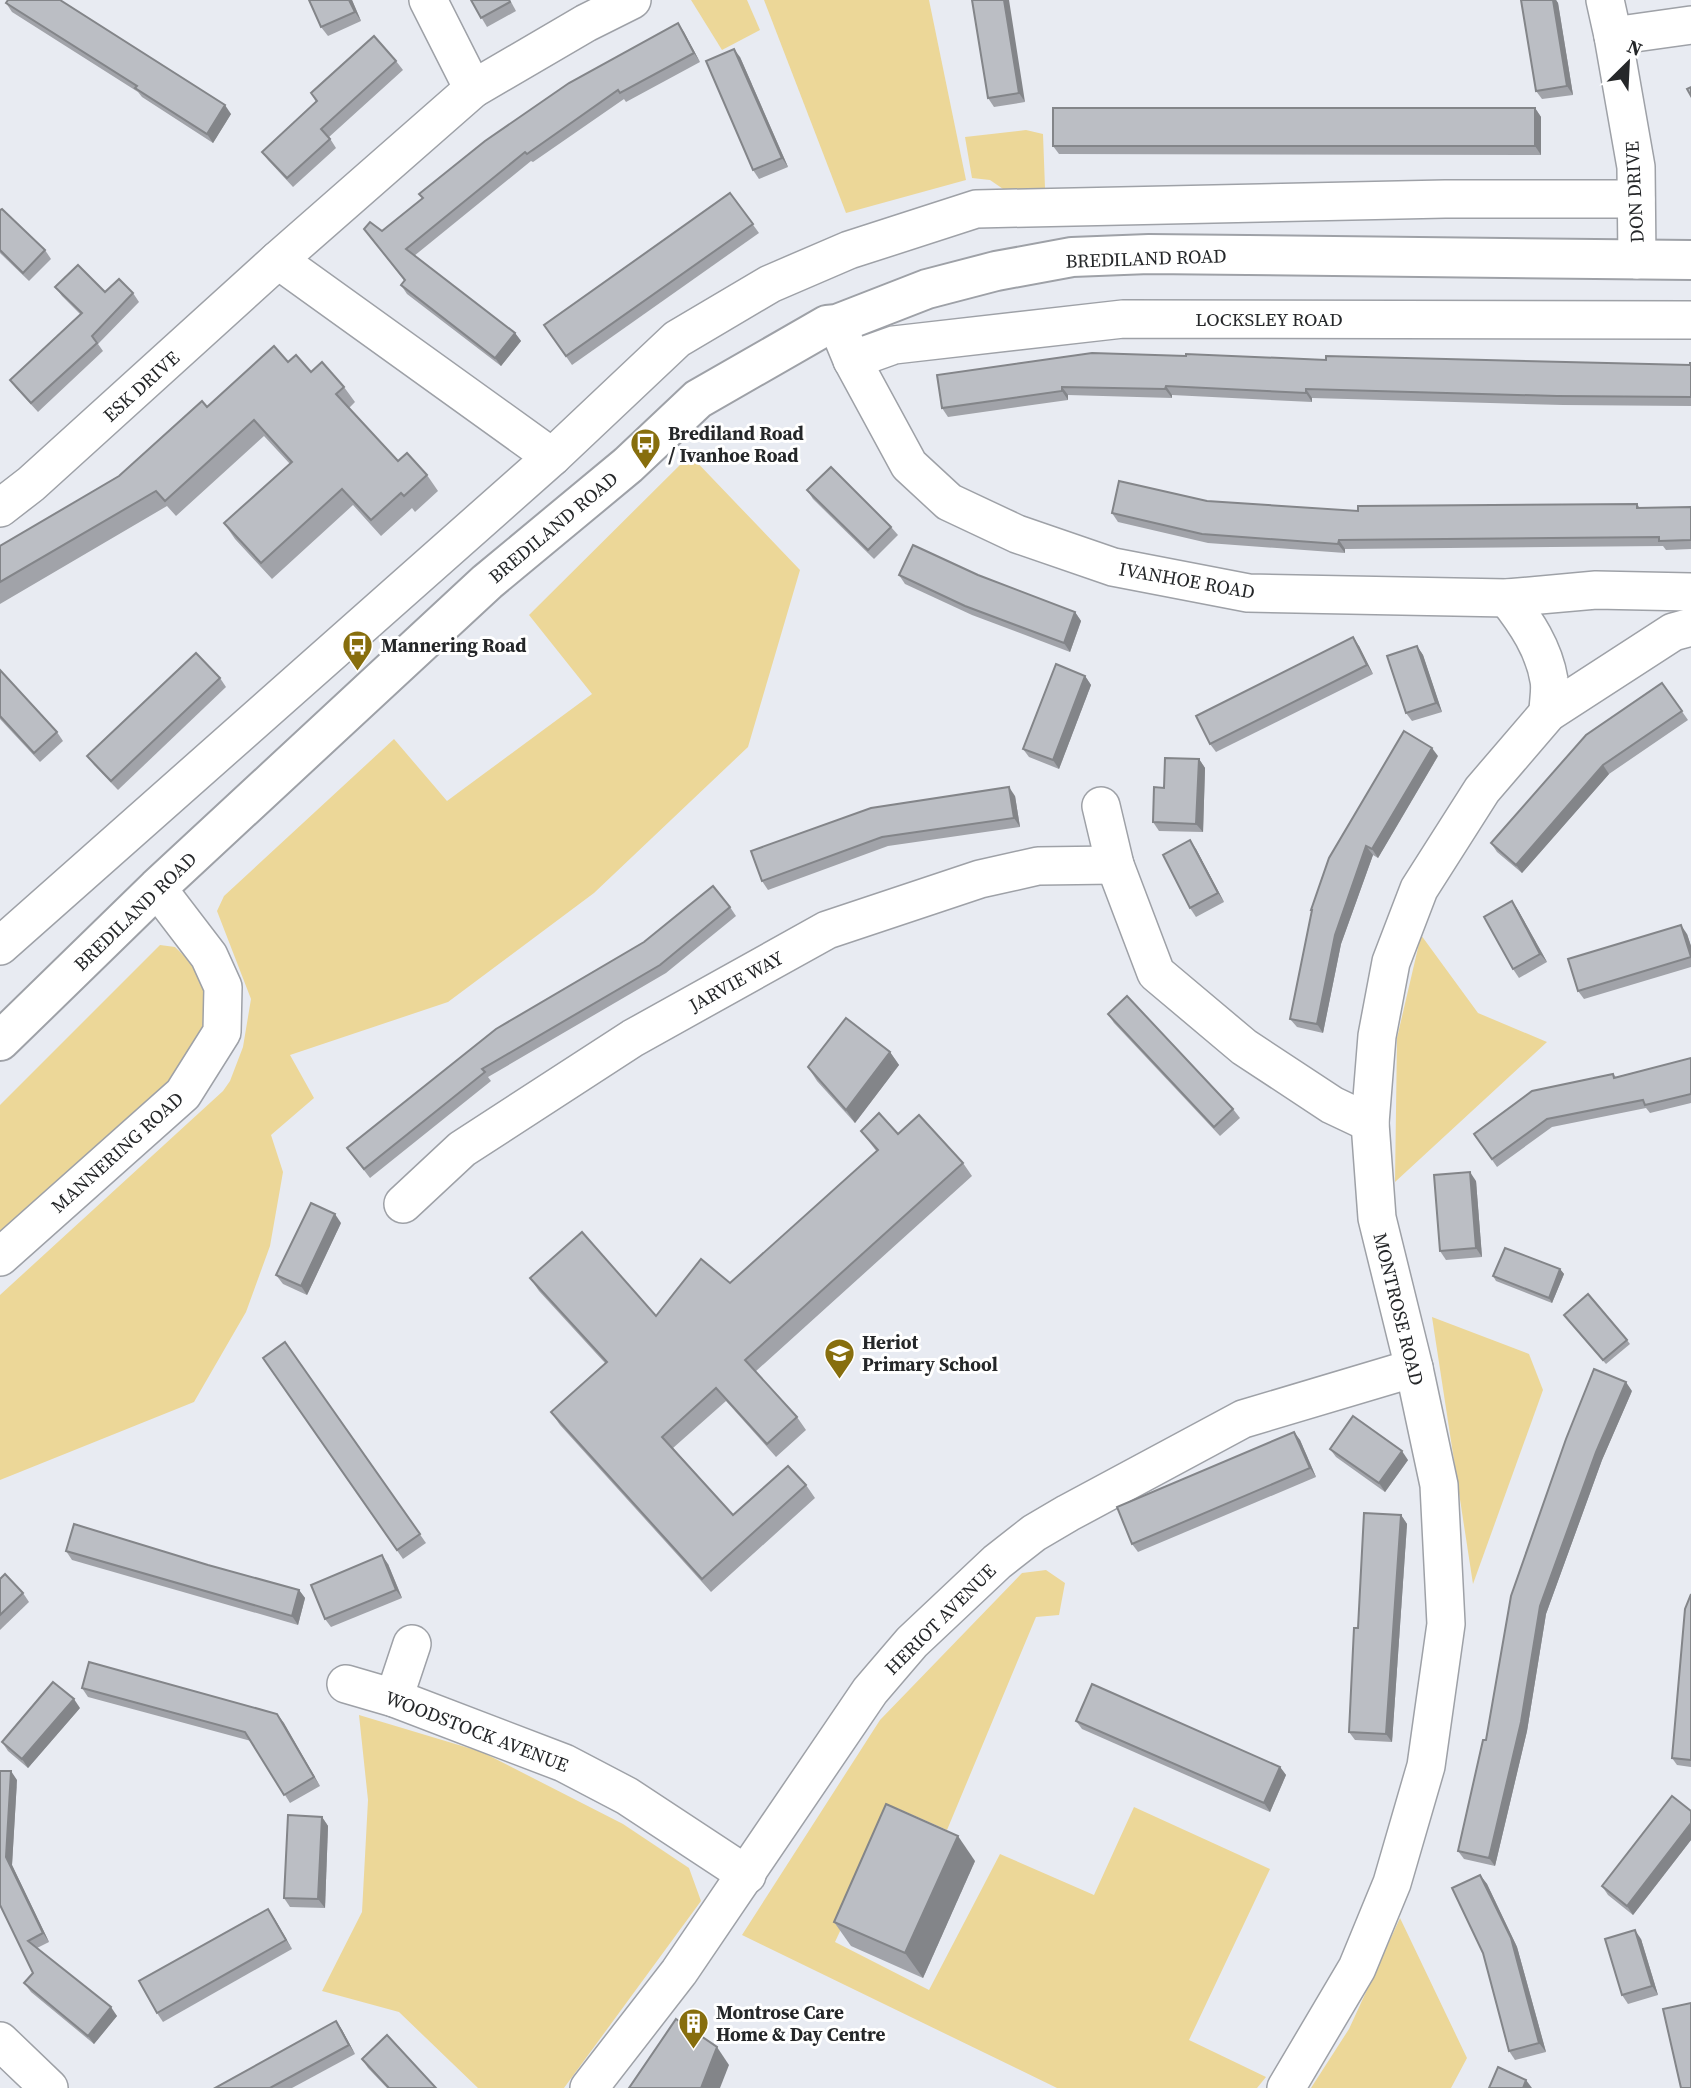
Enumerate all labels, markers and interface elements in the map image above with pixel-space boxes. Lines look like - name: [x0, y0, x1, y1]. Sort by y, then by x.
- north arrow: [1593, 28, 1663, 98]
- text: N: [1623, 33, 1647, 62]
- street label: DON DRIVE: [1618, 141, 1650, 243]
- street label: BREDILAND ROAD: [1065, 242, 1227, 274]
- street label: LOCKSLEY ROAD: [1195, 306, 1343, 332]
- street label: ESK DRIVE: [97, 345, 185, 427]
- place label: Brediland Road / Ivanhoe Road: [668, 420, 804, 468]
- bus stop icon: Brediland Road / Ivanhoe Road: [628, 427, 662, 471]
- street label: BREDILAND ROAD: [483, 465, 623, 589]
- street label: IVANHOE ROAD: [1117, 555, 1257, 605]
- bus stop icon: Mannering Road: [341, 628, 375, 672]
- place label: Mannering Road: [381, 632, 527, 658]
- street label: BREDILAND ROAD: [68, 846, 202, 976]
- street label: JARVIE WAY: [683, 944, 788, 1018]
- street label: MANNERING ROAD: [45, 1086, 189, 1218]
- street label: MONTROSE ROAD: [1367, 1230, 1431, 1388]
- place label: Heriot Primary School: [862, 1329, 998, 1377]
- school or university icon: Heriot Primary School: [822, 1336, 856, 1380]
- street label: HERIOT AVENUE: [879, 1558, 1001, 1680]
- street label: WOODSTOCK AVENUE: [382, 1684, 572, 1778]
- place label: Montrose Care Home & Day Centre: [716, 1999, 885, 2047]
- building icon: Montrose Care Home & Day Centre: [676, 2006, 710, 2050]

